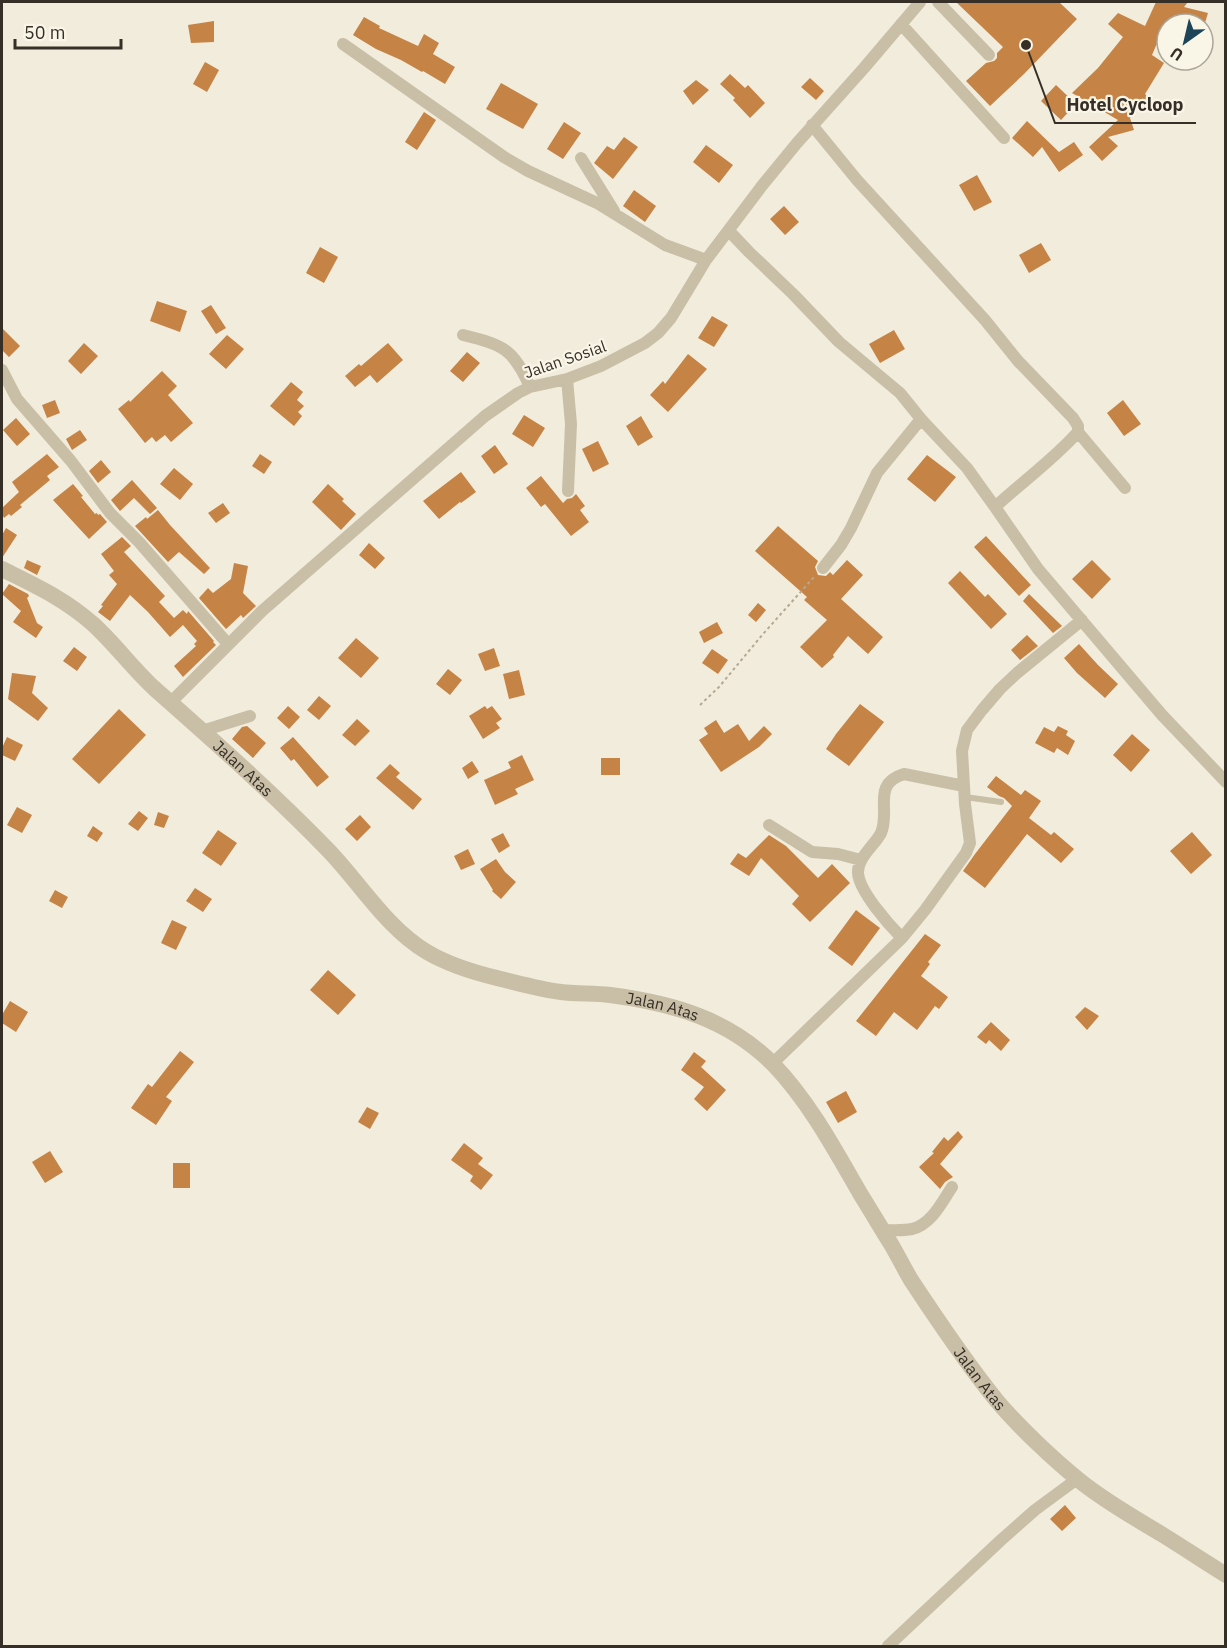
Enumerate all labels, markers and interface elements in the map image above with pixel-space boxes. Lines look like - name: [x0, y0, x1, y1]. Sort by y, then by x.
- scale bar: [15, 12, 122, 50]
- north arrow: [1155, 12, 1215, 72]
- text: 50 m: [24, 21, 66, 44]
- text: U: [1166, 43, 1187, 66]
- callout: Hotel Cycloop: [1055, 87, 1196, 123]
- text: Hotel Cycloop: [1067, 93, 1184, 116]
- street label: Jalan Sosial: [521, 336, 609, 382]
- street label: Jalan Atas: [209, 736, 277, 801]
- street label: Jalan Atas: [625, 987, 702, 1025]
- street label: Jalan Atas: [949, 1343, 1010, 1414]

